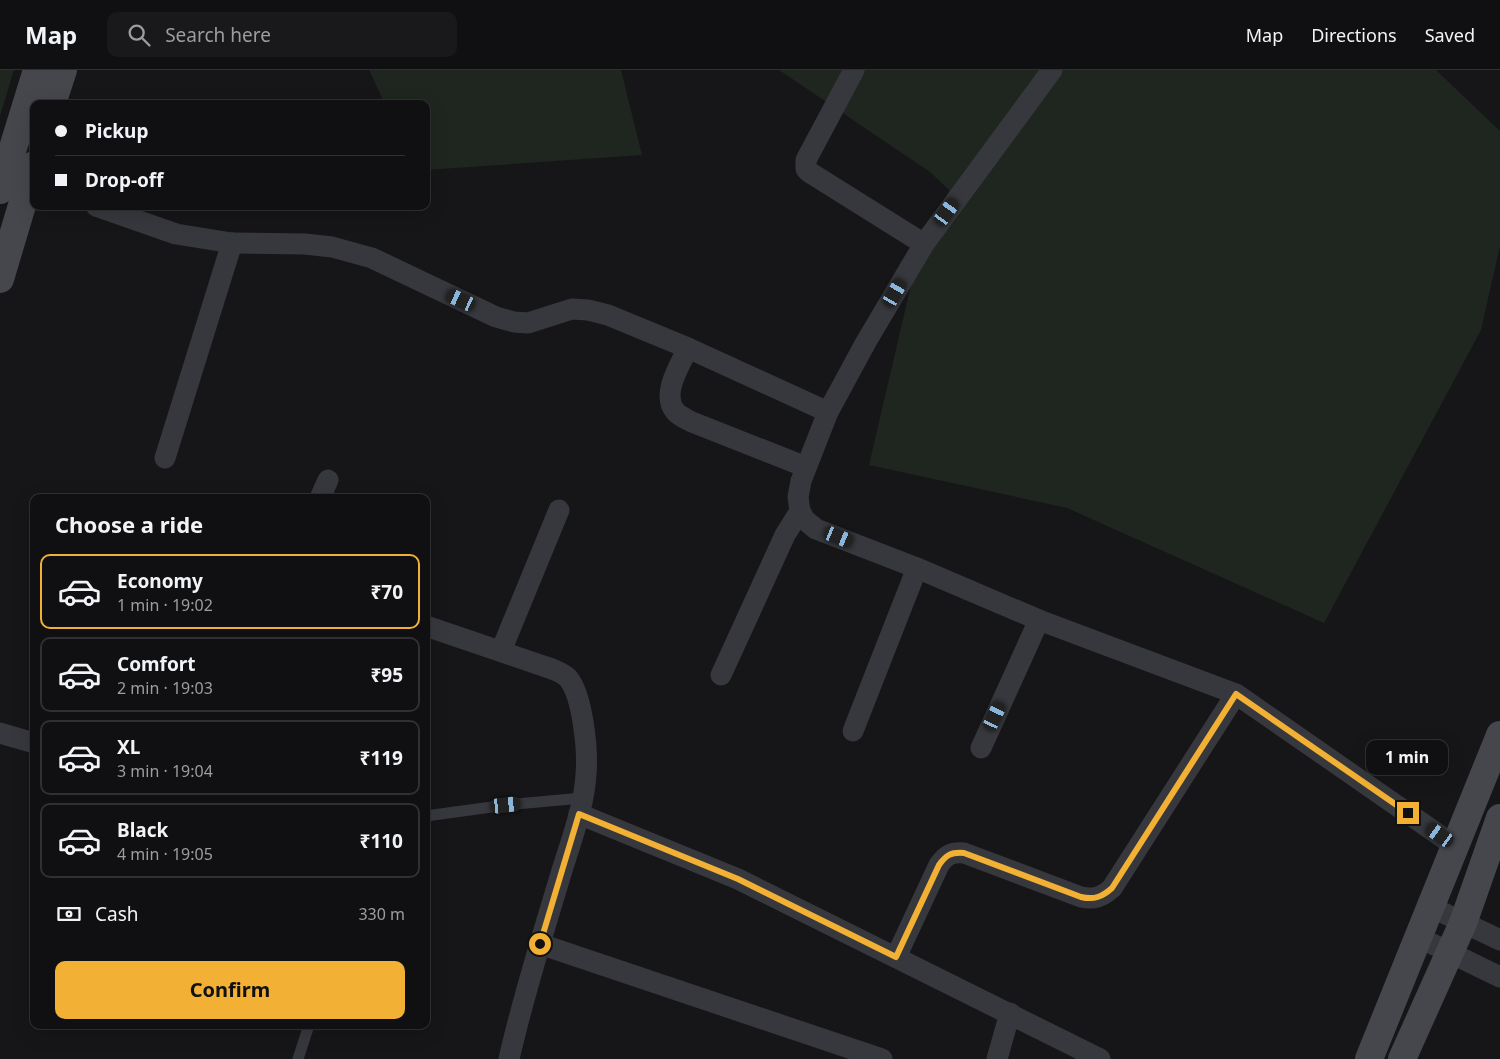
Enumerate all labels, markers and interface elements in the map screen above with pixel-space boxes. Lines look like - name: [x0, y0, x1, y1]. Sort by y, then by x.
- search box: [107, 12, 457, 57]
- text: Map: [25, 18, 77, 51]
- icon: search: [125, 21, 153, 49]
- text: Search here: [165, 22, 271, 48]
- text: Map: [1246, 23, 1283, 47]
- text: Directions: [1311, 23, 1397, 47]
- text: Saved: [1425, 23, 1475, 47]
- text: Pickup: [85, 118, 148, 144]
- text: Drop-off: [85, 167, 164, 193]
- car: [932, 195, 961, 229]
- car: [881, 276, 908, 310]
- car: [444, 287, 477, 313]
- text: Choose a ride: [55, 509, 203, 539]
- car: [822, 524, 855, 550]
- text: Economy: [117, 568, 203, 594]
- icon: car: [57, 569, 102, 614]
- text: ₹70: [370, 579, 403, 605]
- text: 1 min · 19:02: [117, 594, 213, 616]
- text: Comfort: [117, 651, 196, 677]
- icon: car: [57, 652, 102, 697]
- text: ₹95: [370, 662, 403, 688]
- text: 2 min · 19:03: [117, 677, 213, 699]
- car: [981, 699, 1008, 733]
- text: XL: [117, 734, 140, 760]
- icon: car: [57, 735, 102, 780]
- callout: 1 min: [1367, 740, 1449, 776]
- text: ₹119: [360, 745, 403, 771]
- text: 1 min: [1385, 746, 1429, 768]
- text: 3 min · 19:04: [117, 760, 213, 782]
- car: [490, 796, 521, 814]
- route end: [1397, 802, 1419, 824]
- text: Black: [117, 817, 168, 843]
- icon: car: [57, 818, 102, 863]
- car: [1423, 820, 1456, 850]
- text: ₹110: [360, 828, 403, 854]
- text: 4 min · 19:05: [117, 843, 213, 865]
- icon: cash: [55, 900, 83, 928]
- text: Cash: [95, 901, 139, 927]
- text: 330 m: [358, 903, 405, 925]
- route start: [529, 933, 551, 955]
- button: Confirm: [55, 961, 405, 1019]

